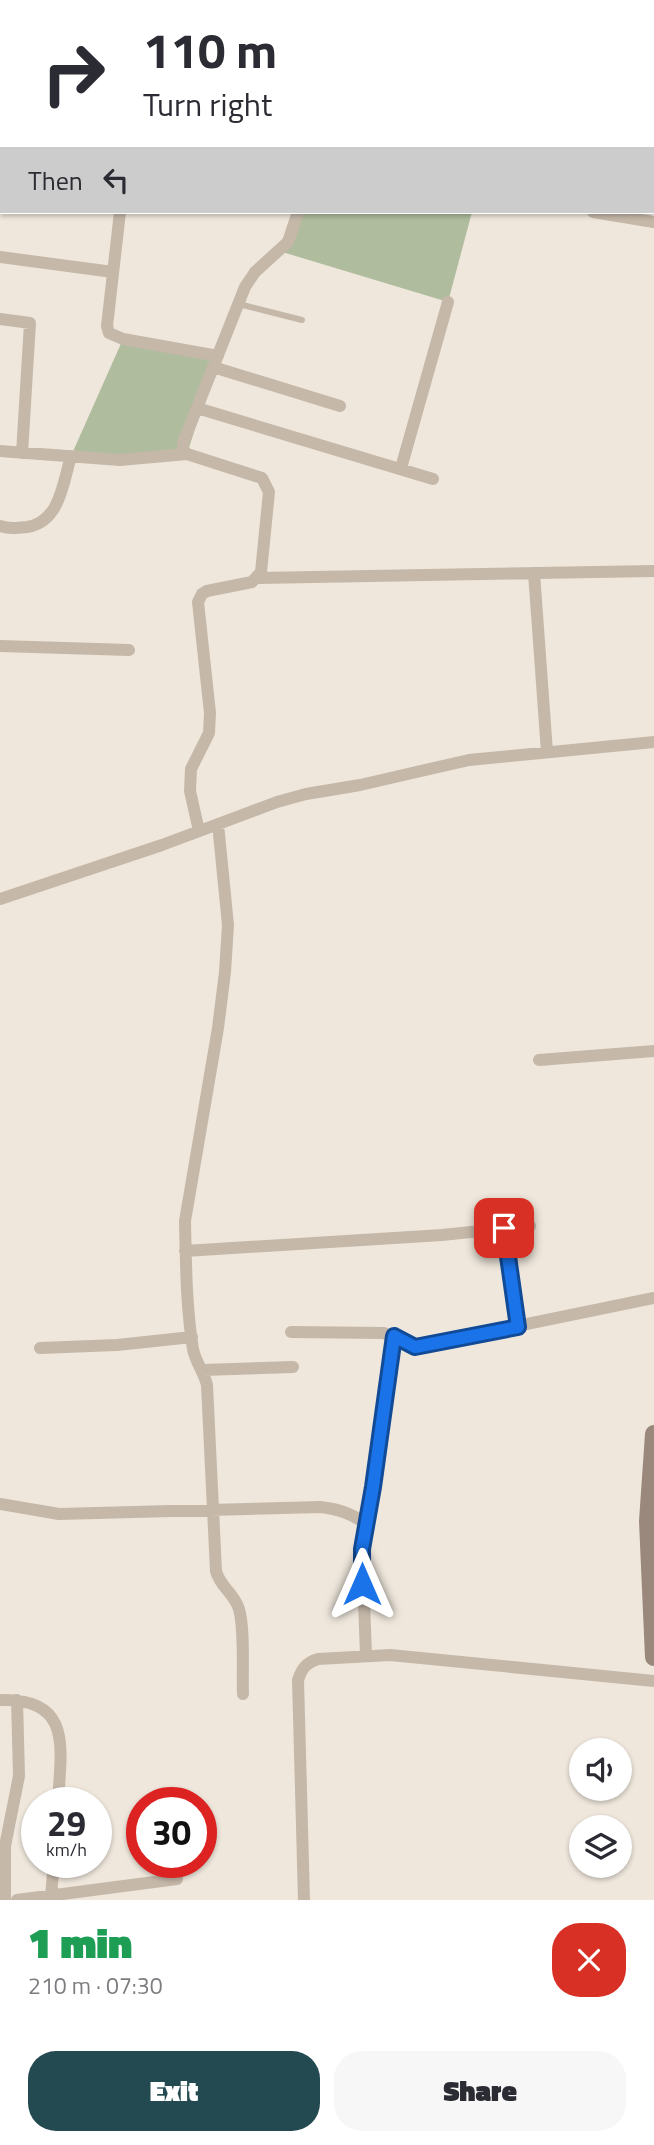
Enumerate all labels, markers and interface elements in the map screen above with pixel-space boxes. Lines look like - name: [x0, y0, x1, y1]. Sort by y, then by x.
- text: 110 m: [143, 12, 277, 87]
- icon: right: [28, 28, 119, 119]
- text: Turn right: [143, 80, 272, 128]
- text: Then: [28, 161, 83, 200]
- icon: left: [97, 161, 135, 199]
- pin: [474, 1198, 534, 1258]
- icon: arrive: [485, 1209, 523, 1247]
- position arrow: [325, 1547, 399, 1621]
- map controls: [569, 1738, 632, 1878]
- button: sound: [569, 1738, 632, 1801]
- speed limit sign: 30: [126, 1787, 217, 1878]
- text: 29: [47, 1796, 86, 1850]
- button: layers: [569, 1815, 632, 1878]
- text: km/h: [46, 1836, 87, 1863]
- text: 1 min: [28, 1910, 132, 1974]
- button: close: [552, 1923, 626, 1997]
- text: 210 m · 07:30: [28, 1968, 163, 2003]
- button: Exit: [28, 2051, 320, 2131]
- button: Share: [334, 2051, 626, 2131]

